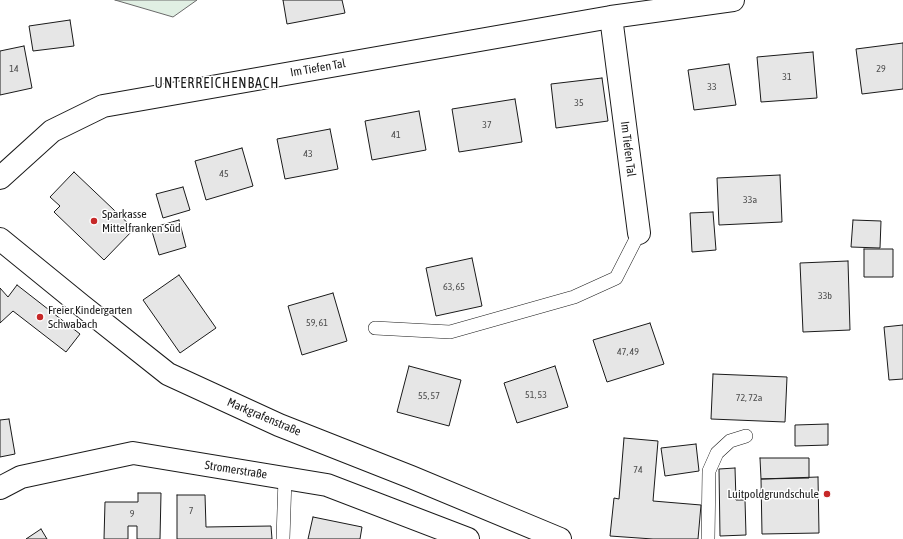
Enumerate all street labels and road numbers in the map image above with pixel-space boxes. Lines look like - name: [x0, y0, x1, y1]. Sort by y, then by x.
- street label: Im Tiefen Tal: [289, 56, 347, 80]
- street label: Im Tiefen Tal: [617, 120, 639, 178]
- street label: Markgrafenstraße: [225, 395, 303, 439]
- street label: Stromerstraße: [204, 458, 268, 482]

